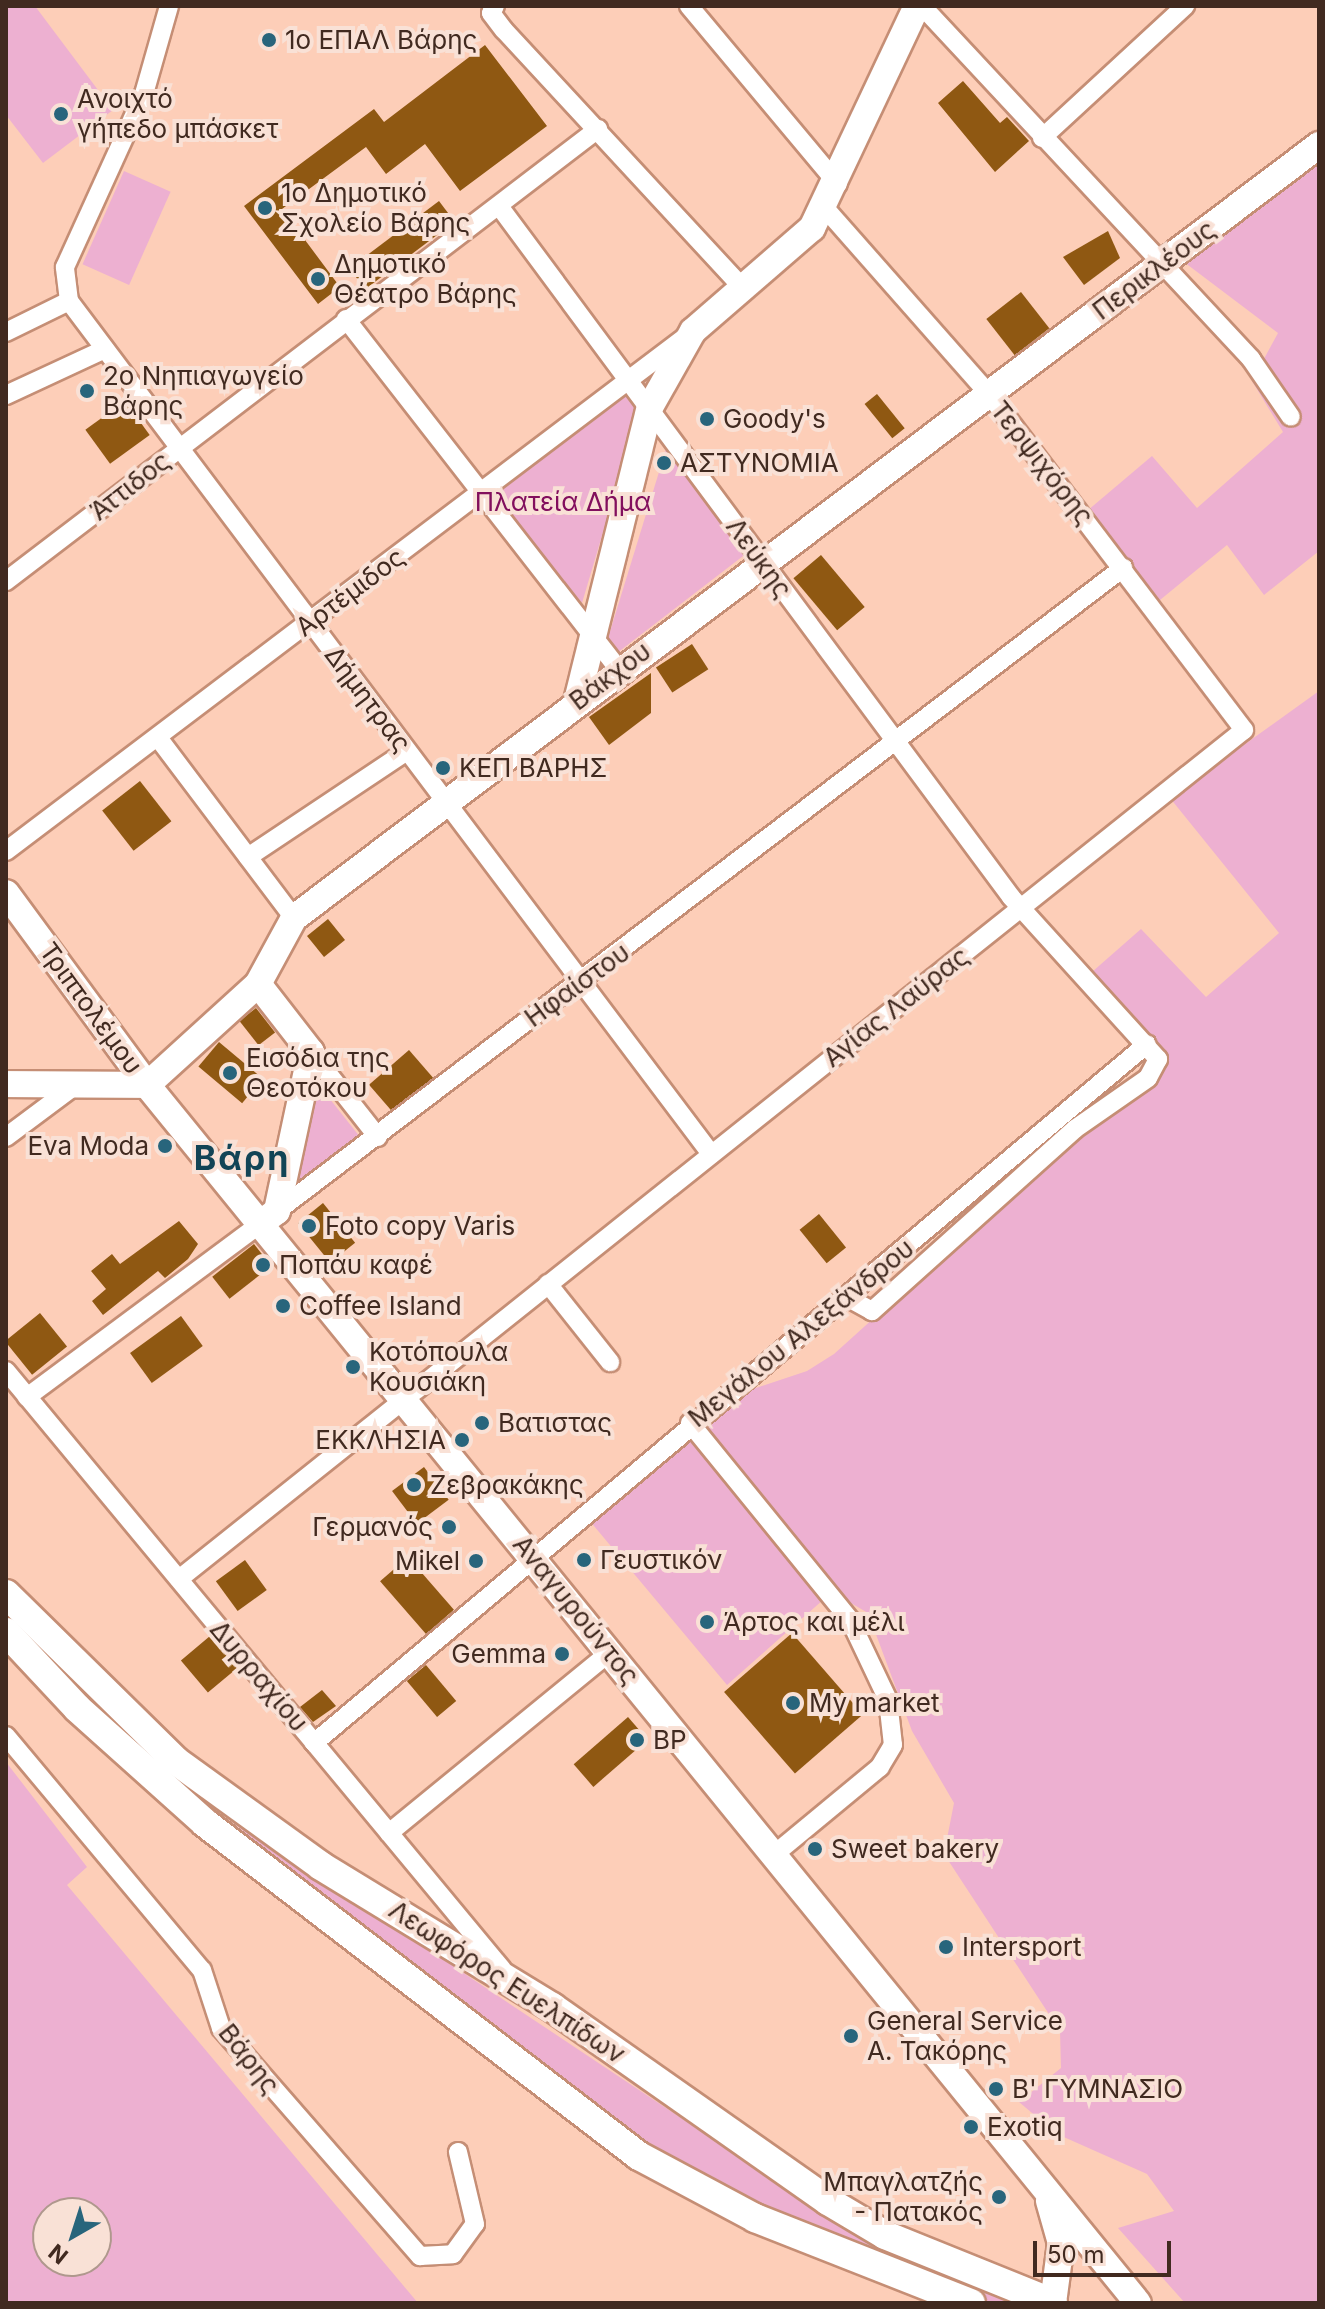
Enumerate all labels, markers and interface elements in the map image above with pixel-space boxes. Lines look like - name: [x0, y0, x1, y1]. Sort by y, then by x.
- place label: 1ο ΕΠΑΛ Βάρης: [285, 24, 477, 56]
- marker: 1ο ΕΠΑΛ Βάρης: [260, 31, 278, 49]
- place label: Ανοιχτό γήπεδο μπάσκετ: [77, 83, 278, 144]
- marker: Ανοιχτό γήπεδο μπάσκετ: [52, 105, 70, 123]
- place label: 1ο Δημοτικό Σχολείο Βάρης: [281, 177, 470, 238]
- marker: 1ο Δημοτικό Σχολείο Βάρης: [256, 199, 274, 217]
- street label: Περικλέους: [1086, 214, 1222, 326]
- place label: Δημοτικό Θέατρο Βάρης: [334, 248, 517, 310]
- marker: Δημοτικό Θέατρο Βάρης: [309, 270, 327, 288]
- place label: 2ο Νηπιαγωγείο Βάρης: [103, 360, 304, 422]
- marker: 2ο Νηπιαγωγείο Βάρης: [78, 382, 96, 400]
- street label: Τερψιχόρης: [984, 395, 1100, 531]
- place label: Goody's: [723, 403, 826, 435]
- marker: Goody's: [698, 410, 716, 428]
- street label: Άττιδος: [84, 445, 176, 527]
- place label: ΑΣΤΥΝΟΜΙΑ: [680, 447, 839, 479]
- marker: ΑΣΤΥΝΟΜΙΑ: [655, 454, 673, 472]
- park label: Πλατεία Δήμα: [475, 486, 651, 518]
- street label: Λεύκης: [720, 512, 798, 604]
- street label: Αρτέμιδος: [290, 541, 410, 643]
- street label: Βάκχου: [563, 635, 657, 717]
- street label: Δήμητρας: [318, 640, 418, 758]
- place label: ΚΕΠ ΒΑΡΗΣ: [459, 752, 608, 784]
- marker: ΚΕΠ ΒΑΡΗΣ: [434, 759, 452, 777]
- street label: Τριπτολέμου: [33, 936, 149, 1080]
- street label: Ηφαίστου: [519, 937, 635, 1033]
- street label: Αγίας Λαύρας: [817, 940, 975, 1074]
- place label: Εισόδια της Θεοτόκου: [246, 1042, 390, 1104]
- marker: Εισόδια της Θεοτόκου: [221, 1064, 239, 1082]
- place label: Eva Moda: [27, 1130, 149, 1162]
- marker: Eva Moda: [156, 1137, 174, 1155]
- district label: Βάρη: [194, 1138, 290, 1178]
- place label: Foto copy Varis: [325, 1210, 515, 1242]
- marker: Foto copy Varis: [300, 1217, 318, 1235]
- street label: Μεγάλου Αλεξάνδρου: [682, 1232, 920, 1434]
- place label: Ποπάυ καφέ: [279, 1249, 433, 1281]
- marker: Ποπάυ καφέ: [254, 1256, 272, 1274]
- place label: Coffee Island: [299, 1290, 462, 1322]
- marker: Coffee Island: [274, 1297, 292, 1315]
- place label: Κοτόπουλα Κουσιάκη: [369, 1336, 508, 1398]
- marker: Κοτόπουλα Κουσιάκη: [344, 1358, 362, 1376]
- place label: Βατιστας: [498, 1407, 612, 1439]
- marker: Βατιστας: [473, 1414, 491, 1432]
- place label: ΕΚΚΛΗΣΙΑ: [315, 1424, 446, 1456]
- marker: ΕΚΚΛΗΣΙΑ: [453, 1431, 471, 1449]
- place label: Ζεβρακάκης: [430, 1469, 584, 1501]
- marker: Ζεβρακάκης: [405, 1476, 423, 1494]
- place label: Γερμανός: [312, 1511, 433, 1543]
- marker: Γερμανός: [440, 1518, 458, 1536]
- street label: Αναγυρούντος: [506, 1529, 646, 1691]
- place label: Γευστικόν: [600, 1544, 722, 1576]
- place label: Mikel: [395, 1545, 460, 1577]
- marker: Γευστικόν: [575, 1551, 593, 1569]
- marker: Mikel: [467, 1552, 485, 1570]
- place label: Άρτος και μέλι: [723, 1606, 905, 1638]
- marker: Άρτος και μέλι: [698, 1613, 716, 1631]
- street label: Δυρραχίου: [204, 1614, 314, 1738]
- place label: Gemma: [451, 1638, 546, 1670]
- marker: Gemma: [553, 1645, 571, 1663]
- place label: My market: [809, 1687, 939, 1719]
- marker: My market: [784, 1694, 802, 1712]
- place label: BP: [653, 1724, 687, 1756]
- marker: BP: [628, 1731, 646, 1749]
- place label: Sweet bakery: [831, 1833, 999, 1865]
- marker: Sweet bakery: [806, 1840, 824, 1858]
- street label: Λεωφόρος Ευελπίδων: [383, 1894, 631, 2070]
- place label: Intersport: [962, 1931, 1081, 1963]
- marker: Intersport: [937, 1938, 955, 1956]
- place label: General Service Α. Τακόρης: [867, 2005, 1063, 2066]
- street label: Βάρης: [212, 2018, 286, 2100]
- marker: General Service Α. Τακόρης: [842, 2027, 860, 2045]
- place label: Β' ΓΥΜΝΑΣΙΟ: [1012, 2073, 1183, 2105]
- marker: Β' ΓΥΜΝΑΣΙΟ: [987, 2080, 1005, 2098]
- place label: Exotiq: [987, 2111, 1063, 2143]
- marker: Exotiq: [962, 2118, 980, 2136]
- place label: Μπαγλατζής - Πατακός: [823, 2166, 983, 2228]
- marker: Μπαγλατζής - Πατακός: [990, 2188, 1008, 2206]
- north arrow: [32, 2197, 112, 2277]
- scale bar: [1037, 2225, 1175, 2275]
- text: N: [43, 2239, 73, 2269]
- text: 50 m: [1047, 2240, 1105, 2269]

